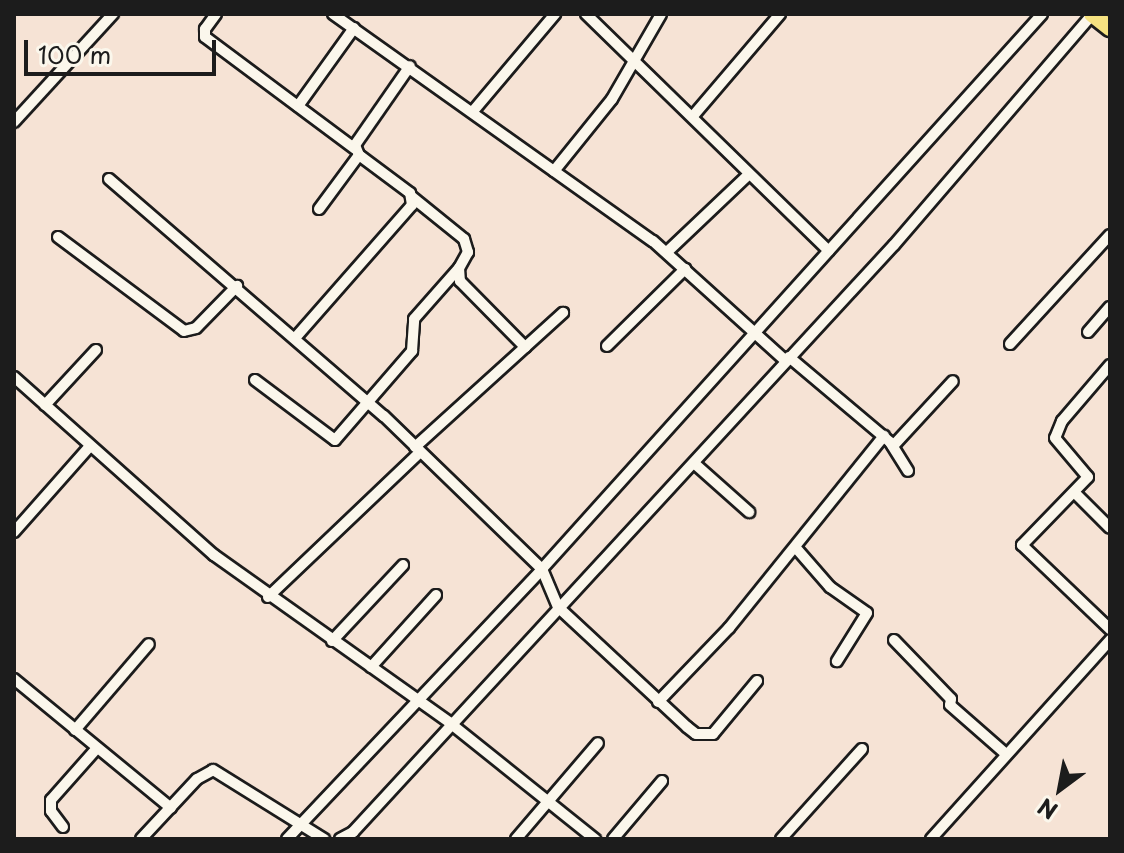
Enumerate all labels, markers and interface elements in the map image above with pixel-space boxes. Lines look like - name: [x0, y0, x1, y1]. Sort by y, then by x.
- scale bar: [28, 24, 220, 74]
- text: 100 m: [38, 36, 111, 72]
- north arrow: [1020, 749, 1100, 829]
- text: N: [1031, 791, 1063, 828]

